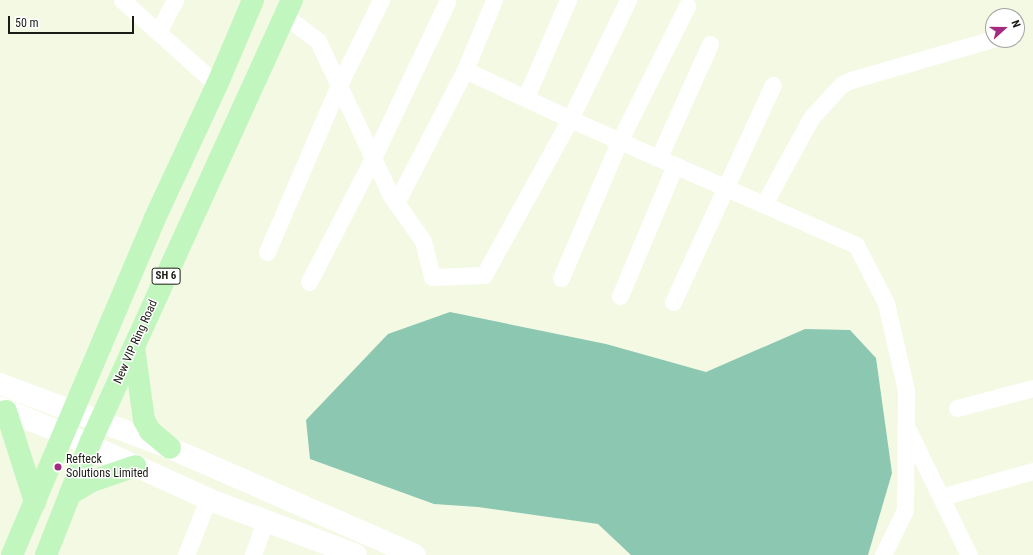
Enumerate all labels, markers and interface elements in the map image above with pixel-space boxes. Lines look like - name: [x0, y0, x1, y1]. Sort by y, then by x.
- scale bar: [10, 8, 136, 34]
- north arrow: [985, 8, 1025, 48]
- text: 50 m: [15, 16, 39, 30]
- text: N: [1008, 18, 1023, 29]
- road number: SH 6: [151, 267, 181, 285]
- street label: New VIP Ring Road: [111, 298, 161, 386]
- place label: Refteck Solutions Limited: [66, 453, 149, 481]
- marker: Refteck Solutions Limited: [53, 462, 63, 472]

